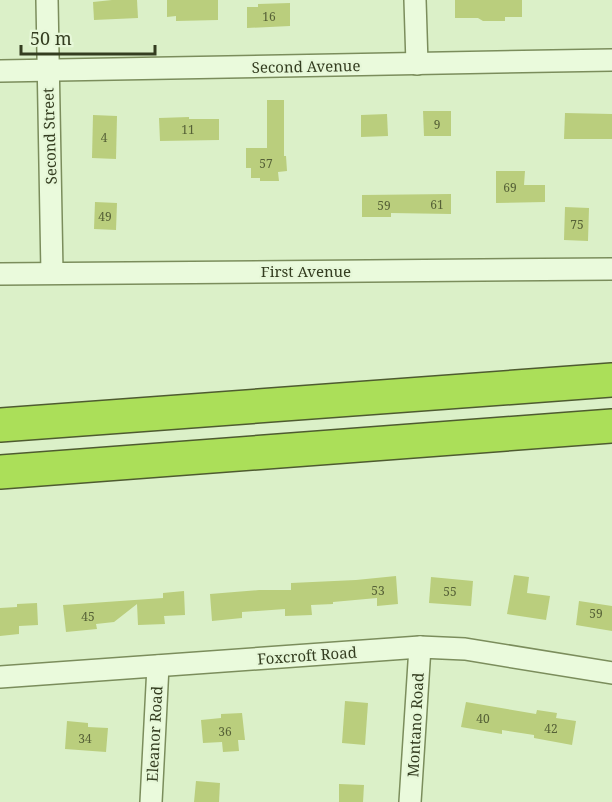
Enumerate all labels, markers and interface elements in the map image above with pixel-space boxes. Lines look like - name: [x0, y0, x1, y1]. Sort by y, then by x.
- house number: 16: [262, 8, 276, 25]
- scale bar: [21, 18, 154, 56]
- text: 50 m: [30, 26, 72, 50]
- street label: Second Avenue: [252, 55, 360, 77]
- street label: Second Street: [37, 87, 61, 185]
- house number: 9: [434, 116, 440, 133]
- house number: 11: [181, 121, 195, 138]
- house number: 4: [101, 129, 108, 146]
- house number: 57: [259, 155, 273, 172]
- house number: 69: [503, 179, 517, 196]
- house number: 61: [430, 196, 444, 213]
- house number: 59: [377, 197, 391, 214]
- house number: 49: [98, 208, 112, 225]
- house number: 75: [570, 216, 584, 233]
- street label: First Avenue: [261, 261, 351, 281]
- house number: 53: [371, 582, 385, 599]
- house number: 55: [443, 583, 457, 600]
- house number: 59: [589, 605, 603, 622]
- house number: 45: [81, 608, 95, 625]
- street label: Foxcroft Road: [257, 642, 357, 668]
- street label: Montano Road: [402, 672, 428, 778]
- street label: Eleanor Road: [142, 686, 166, 782]
- house number: 40: [476, 710, 490, 727]
- house number: 42: [544, 720, 558, 737]
- house number: 36: [218, 723, 232, 740]
- house number: 34: [78, 730, 92, 747]

